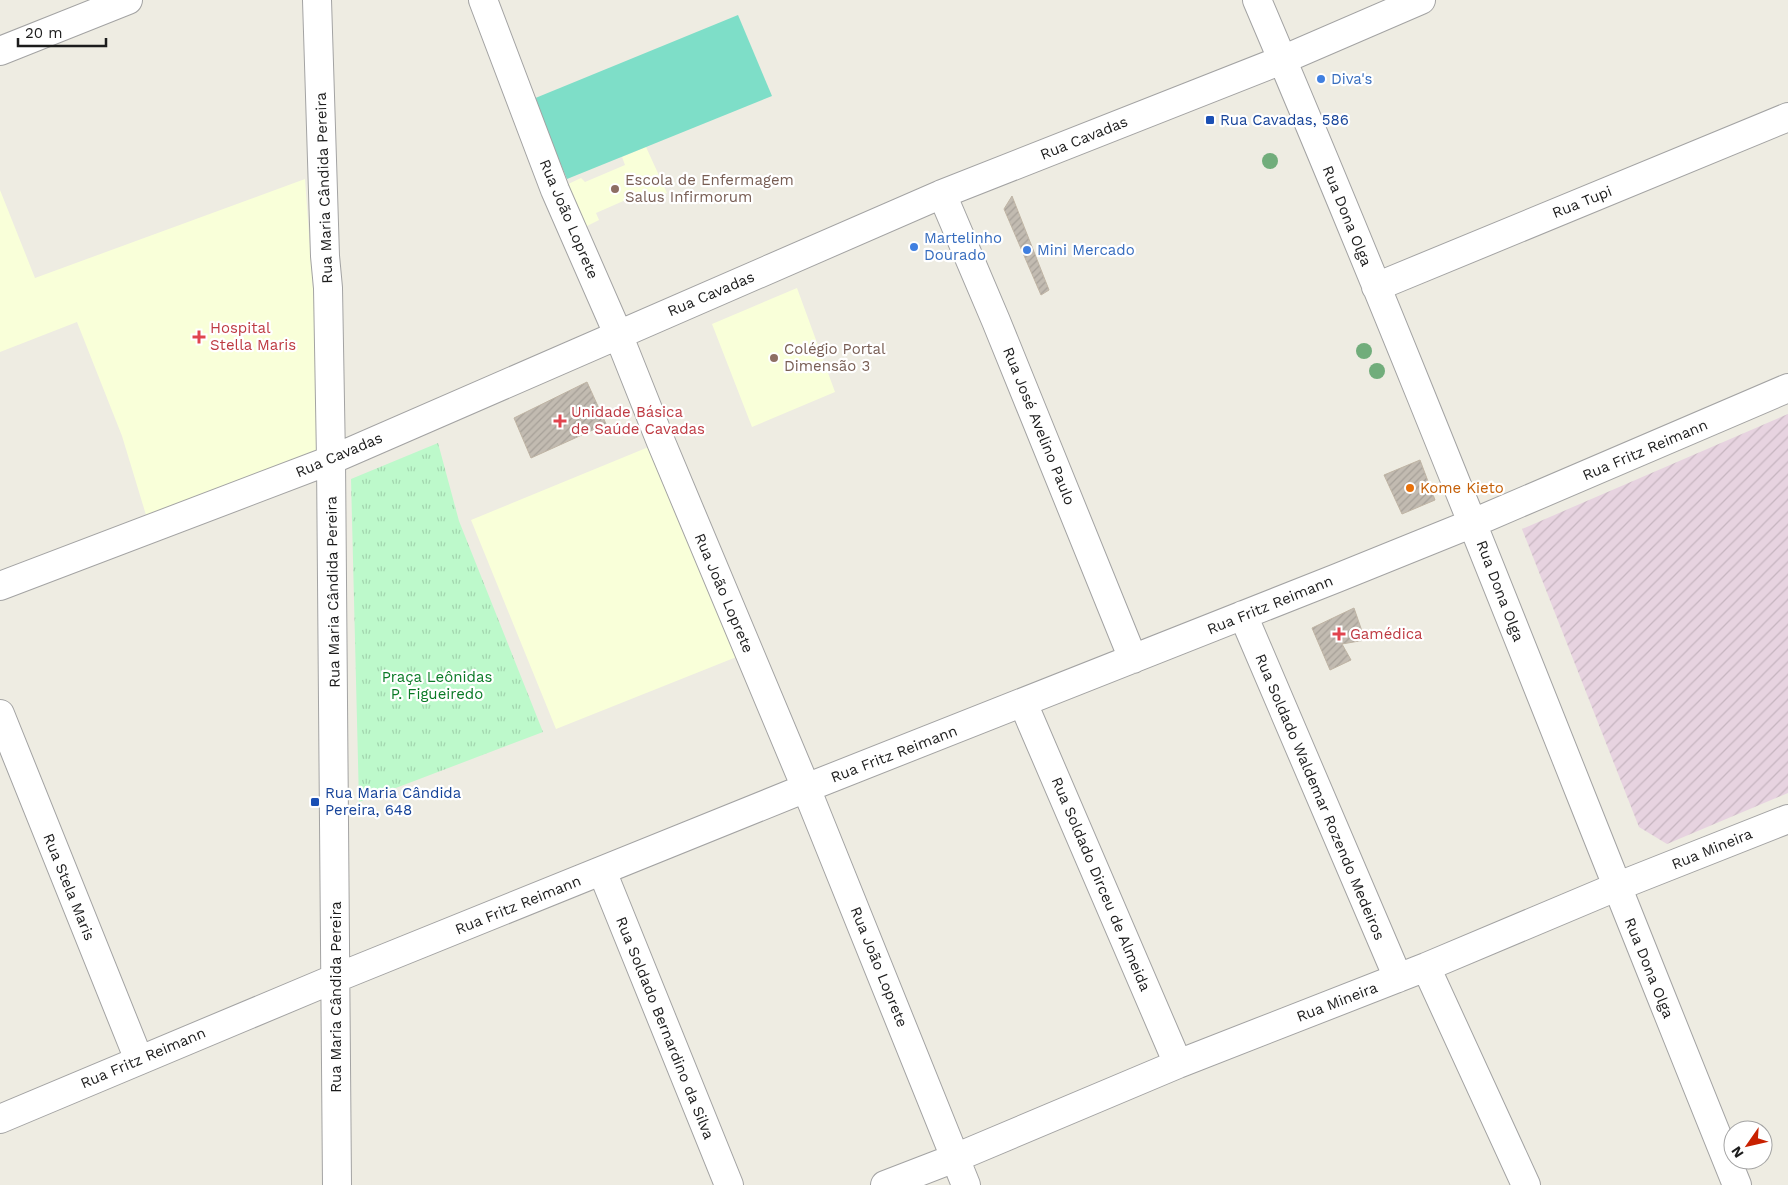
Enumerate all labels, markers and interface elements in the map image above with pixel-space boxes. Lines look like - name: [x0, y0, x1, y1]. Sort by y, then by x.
- scale bar: [18, 15, 105, 47]
- text: 20 m: [25, 24, 63, 42]
- place label: Diva's: [1331, 70, 1372, 88]
- marker: Diva's: [1315, 73, 1327, 85]
- street label: Rua Maria Cândida Pereira: [312, 91, 336, 284]
- place label: Rua Cavadas, 586: [1220, 111, 1349, 129]
- street label: Rua Cavadas: [1038, 112, 1130, 164]
- marker: Rua Cavadas, 586: [1204, 114, 1216, 126]
- street label: Rua João Loprete: [536, 156, 602, 282]
- street label: Rua Dona Olga: [1319, 163, 1376, 269]
- place label: Escola de Enfermagem Salus Infirmorum: [625, 171, 794, 206]
- street label: Rua Tupi: [1550, 182, 1614, 222]
- marker: Escola de Enfermagem Salus Infirmorum: [609, 183, 621, 195]
- place label: Martelinho Dourado: [924, 229, 1002, 264]
- marker: Martelinho Dourado: [908, 241, 920, 253]
- place label: Mini Mercado: [1037, 241, 1135, 259]
- marker: Mini Mercado: [1021, 244, 1033, 256]
- street label: Rua Cavadas: [665, 268, 757, 320]
- place label: Hospital Stella Maris: [210, 319, 296, 354]
- marker: Hospital Stella Maris: [192, 330, 206, 344]
- place label: Colégio Portal Dimensão 3: [784, 340, 886, 375]
- street label: Rua José Avelino Paulo: [999, 344, 1079, 508]
- marker: Colégio Portal Dimensão 3: [768, 352, 780, 364]
- place label: Unidade Básica de Saúde Cavadas: [571, 403, 705, 438]
- marker: Unidade Básica de Saúde Cavadas: [553, 414, 567, 428]
- street label: Rua Fritz Reimann: [1580, 416, 1710, 484]
- street label: Rua Cavadas: [293, 429, 385, 481]
- place label: Kome Kieto: [1420, 479, 1504, 497]
- marker: Kome Kieto: [1404, 482, 1416, 494]
- street label: Rua Maria Cândida Pereira: [322, 496, 344, 688]
- street label: Rua João Loprete: [691, 530, 757, 656]
- street label: Rua Dona Olga: [1472, 538, 1528, 645]
- street label: Rua Fritz Reimann: [1204, 572, 1336, 638]
- place label: Gamédica: [1350, 625, 1423, 643]
- marker: Gamédica: [1332, 627, 1346, 641]
- street label: Rua Soldado Waldemar Rozendo Medeiros: [1251, 651, 1389, 943]
- park label: Praça Leônidas P. Figueiredo: [382, 668, 492, 703]
- street label: Rua Fritz Reimann: [828, 722, 960, 786]
- street label: Rua Soldado Dirceu de Almeida: [1048, 774, 1155, 994]
- place label: Rua Maria Cândida Pereira, 648: [325, 784, 462, 819]
- marker: Rua Maria Cândida Pereira, 648: [309, 796, 321, 808]
- street label: Rua Mineira: [1669, 824, 1755, 873]
- street label: Rua Stela Maris: [39, 831, 99, 943]
- street label: Rua Fritz Reimann: [452, 872, 584, 938]
- street label: Rua Maria Cândida Pereira: [327, 901, 345, 1093]
- street label: Rua João Loprete: [847, 904, 911, 1030]
- street label: Rua Soldado Bernardino da Silva: [612, 914, 718, 1142]
- street label: Rua Dona Olga: [1621, 915, 1678, 1021]
- street label: Rua Mineira: [1294, 978, 1381, 1026]
- street label: Rua Fritz Reimann: [78, 1024, 208, 1092]
- north arrow: [1723, 1120, 1773, 1170]
- text: N: [1728, 1143, 1747, 1161]

